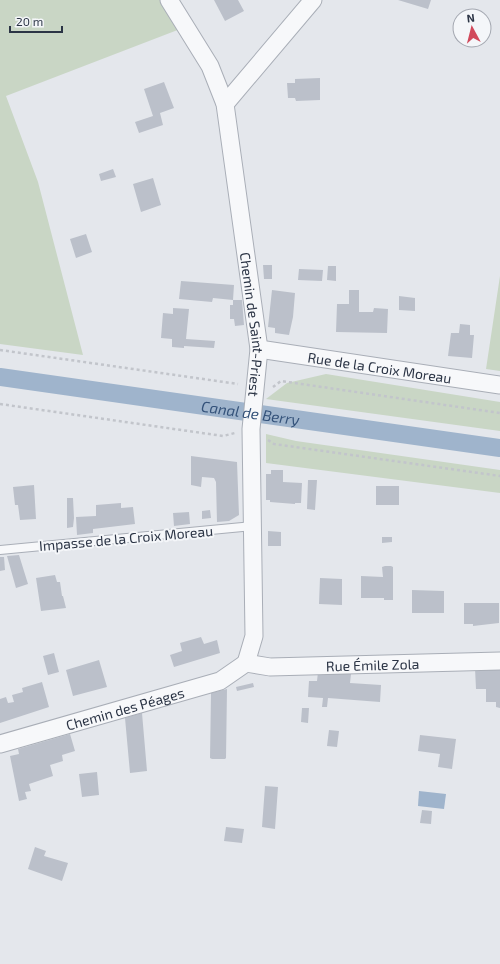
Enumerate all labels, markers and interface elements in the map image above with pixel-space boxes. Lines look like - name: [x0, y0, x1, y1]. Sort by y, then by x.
- scale bar: [10, 8, 62, 34]
- north arrow: [452, 8, 492, 48]
- text: N: [466, 11, 476, 25]
- text: 20 m: [16, 14, 43, 28]
- street label: Chemin de Saint-Priest: [237, 251, 268, 397]
- street label: Rue de la Croix Moreau: [307, 348, 453, 386]
- water label: Canal de Berry: [200, 397, 301, 429]
- street label: Impasse de la Croix Moreau: [38, 522, 214, 554]
- street label: Rue Émile Zola: [326, 655, 420, 674]
- street label: Chemin des Péages: [64, 683, 186, 733]

